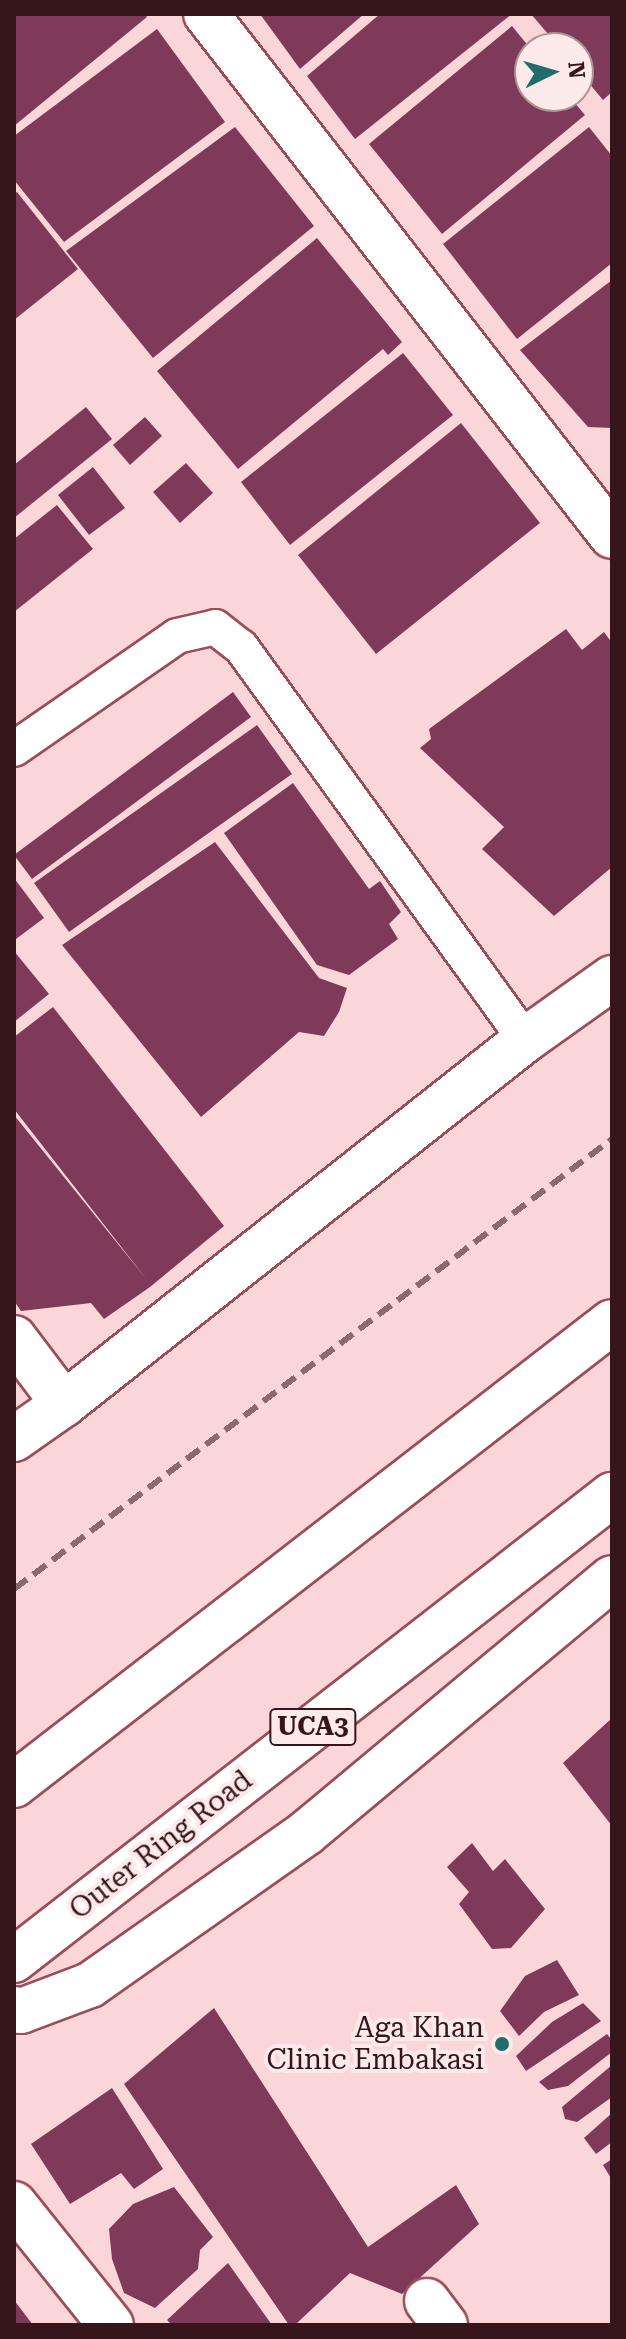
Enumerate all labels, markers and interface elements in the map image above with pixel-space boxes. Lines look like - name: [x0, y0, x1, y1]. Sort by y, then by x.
- north arrow: [514, 32, 594, 112]
- text: N: [563, 60, 590, 80]
- road number: UCA3: [269, 1705, 357, 1749]
- street label: Outer Ring Road: [63, 1763, 259, 1927]
- place label: Aga Khan Clinic Embakasi: [266, 2011, 484, 2077]
- marker: Aga Khan Clinic Embakasi: [491, 2033, 513, 2055]

